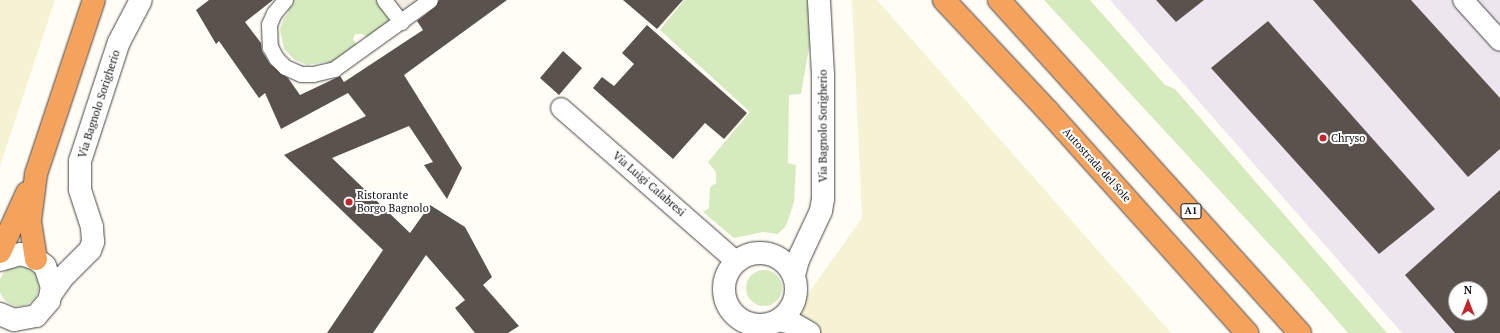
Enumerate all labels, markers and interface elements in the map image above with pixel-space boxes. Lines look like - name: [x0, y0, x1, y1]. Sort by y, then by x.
- street label: Via Bagnolo Sorigherio: [75, 48, 123, 160]
- street label: Via Bagnolo Sorigherio: [816, 70, 830, 182]
- street label: Autostrada del Sole: [1060, 125, 1134, 205]
- place label: Chryso: [1331, 131, 1365, 145]
- marker: Chryso: [1318, 133, 1328, 143]
- street label: Via Luigi Calabresi: [610, 149, 688, 219]
- place label: Ristorante Borgo Bagnolo: [357, 189, 429, 215]
- marker: Ristorante Borgo Bagnolo: [344, 197, 354, 207]
- road number: A1: [1180, 203, 1202, 219]
- north arrow: [1448, 281, 1488, 321]
- text: N: [1464, 283, 1472, 297]

